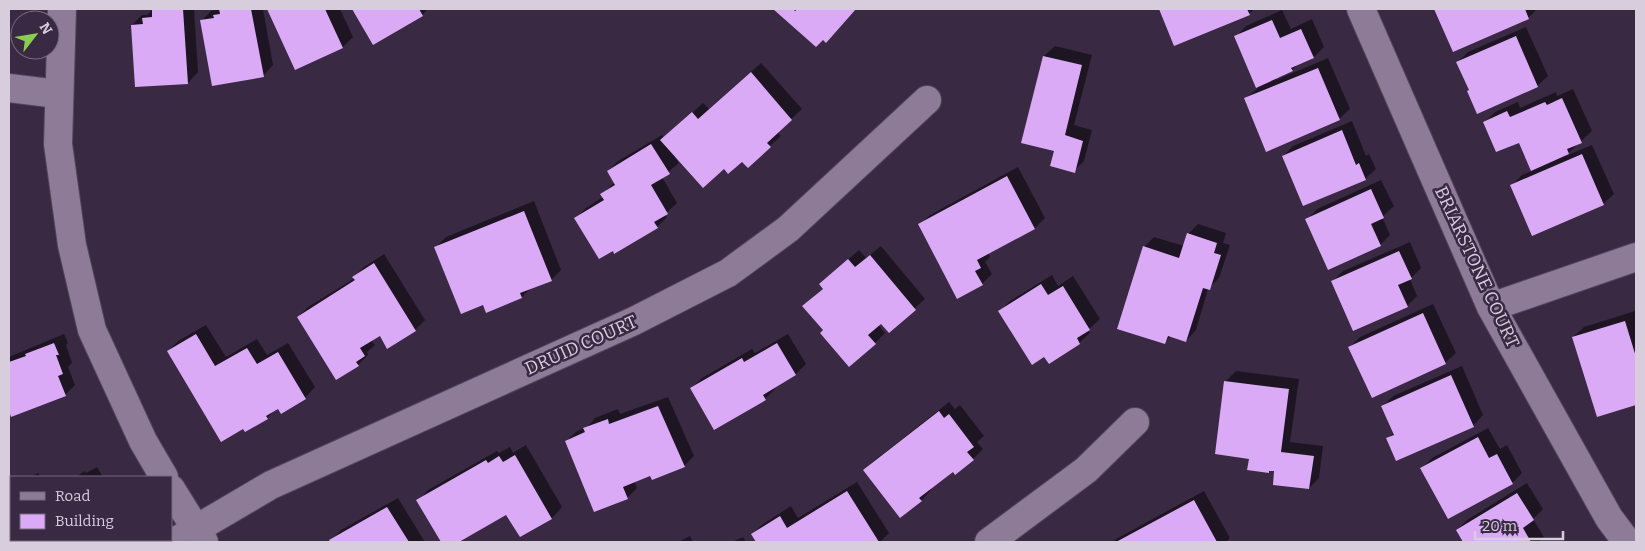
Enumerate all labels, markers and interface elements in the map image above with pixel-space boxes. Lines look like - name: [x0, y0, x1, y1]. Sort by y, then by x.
- north arrow: [10, 10, 60, 60]
- text: N: [36, 20, 56, 38]
- street label: BRIARSTONE COURT: [1430, 183, 1524, 351]
- street label: DRUID COURT: [521, 310, 641, 380]
- legend: [10, 476, 172, 541]
- text: Road: [55, 487, 90, 505]
- scale bar: [1475, 508, 1562, 540]
- text: Building: [55, 512, 114, 530]
- text: 20 m: [1482, 517, 1518, 535]

